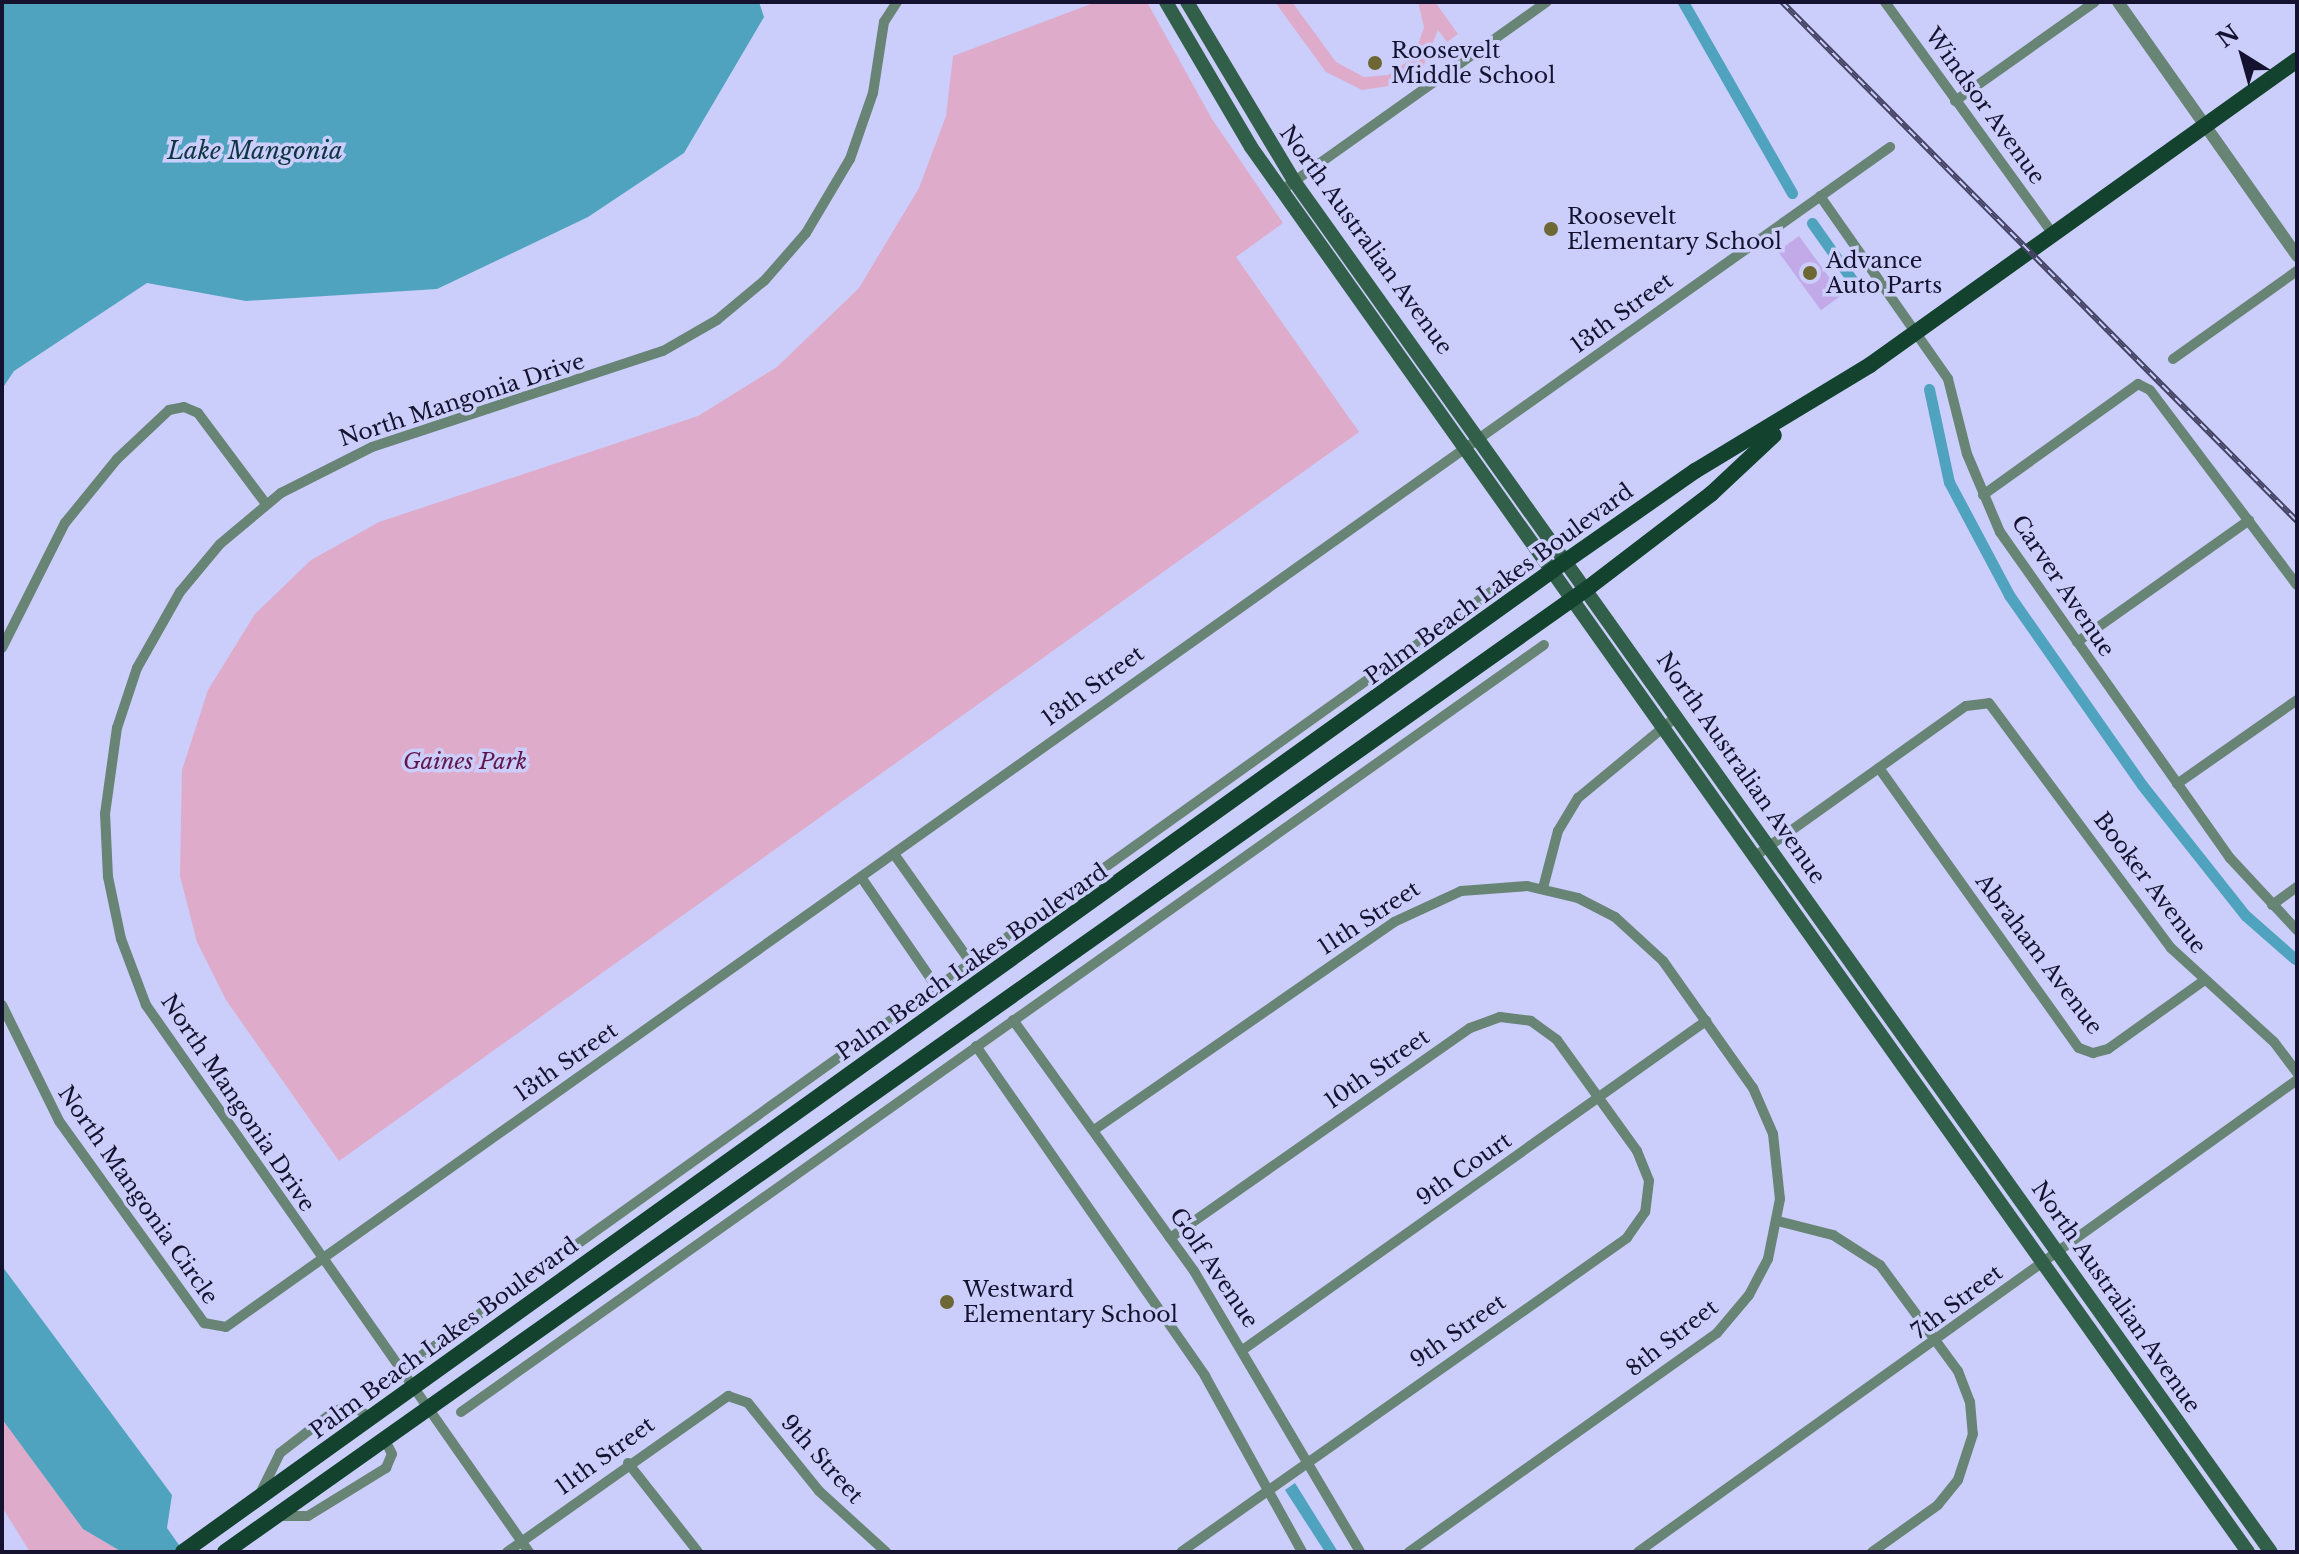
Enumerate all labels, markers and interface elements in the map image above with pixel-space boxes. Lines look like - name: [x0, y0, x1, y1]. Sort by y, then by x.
- north arrow: [2203, 16, 2283, 96]
- text: N: [2212, 19, 2245, 53]
- street label: Windsor Avenue: [1919, 22, 2051, 190]
- place label: Roosevelt Middle School: [1391, 37, 1555, 88]
- marker: Roosevelt Middle School: [1366, 54, 1384, 72]
- street label: North Australian Avenue: [1274, 120, 1458, 360]
- water label: Lake Mangonia: [167, 137, 343, 165]
- place label: Roosevelt Elementary School: [1567, 203, 1783, 254]
- marker: Roosevelt Elementary School: [1542, 220, 1560, 238]
- place label: Advance Auto Parts: [1826, 247, 1942, 298]
- marker: Advance Auto Parts: [1801, 264, 1819, 282]
- street label: 13th Street: [1566, 267, 1678, 359]
- street label: North Mangonia Drive: [336, 348, 588, 452]
- street label: Palm Beach Lakes Boulevard: [1360, 478, 1638, 690]
- street label: Carver Avenue: [2006, 510, 2120, 662]
- street label: 13th Street: [1037, 640, 1149, 732]
- street label: North Australian Avenue: [1650, 646, 1832, 890]
- park label: Gaines Park: [403, 749, 527, 775]
- street label: Booker Avenue: [2088, 807, 2212, 959]
- street label: Palm Beach Lakes Boulevard: [831, 858, 1113, 1066]
- street label: Abraham Avenue: [1970, 868, 2108, 1040]
- street label: 11th Street: [1313, 875, 1425, 961]
- street label: North Mangonia Drive: [155, 989, 321, 1217]
- street label: 13th Street: [510, 1017, 622, 1107]
- street label: 10th Street: [1320, 1023, 1434, 1115]
- street label: North Mangonia Circle: [52, 1081, 224, 1309]
- street label: 9th Court: [1412, 1127, 1516, 1211]
- street label: North Australian Avenue: [2025, 1175, 2207, 1419]
- street label: Golf Avenue: [1164, 1203, 1264, 1333]
- street label: Palm Beach Lakes Boulevard: [305, 1232, 583, 1444]
- street label: 7th Street: [1906, 1259, 2008, 1345]
- place label: Westward Elementary School: [963, 1276, 1179, 1328]
- street label: 9th Street: [1405, 1289, 1511, 1373]
- marker: Westward Elementary School: [938, 1293, 956, 1311]
- street label: 8th Street: [1621, 1294, 1723, 1382]
- street label: 9th Street: [775, 1409, 869, 1509]
- street label: 11th Street: [550, 1411, 660, 1501]

